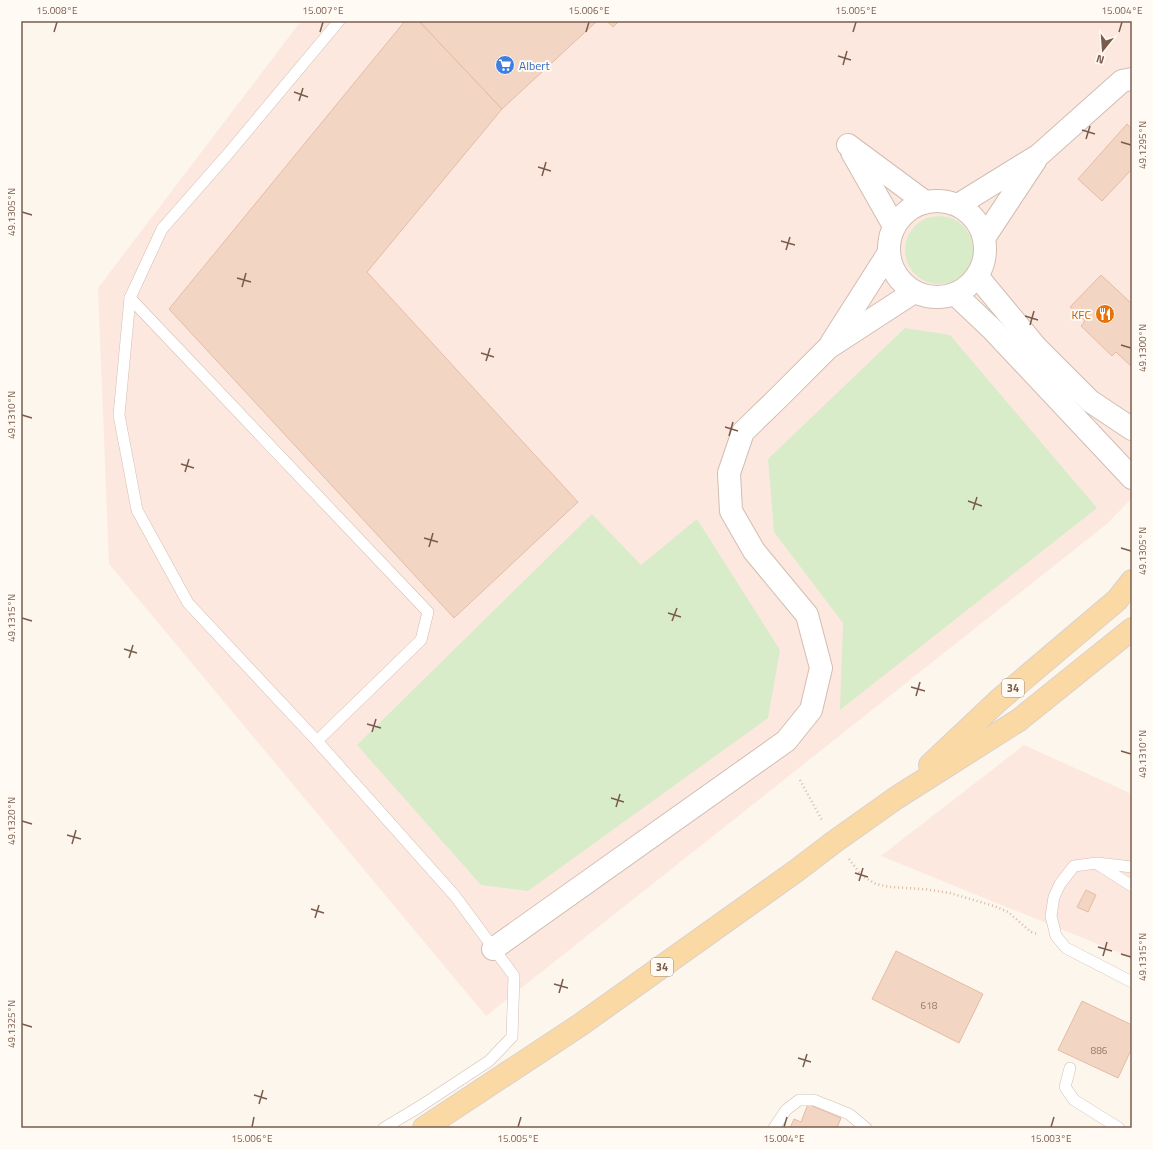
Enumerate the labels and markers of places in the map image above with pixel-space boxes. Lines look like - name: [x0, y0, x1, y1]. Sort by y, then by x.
- supermarket icon: Albert: [494, 54, 516, 76]
- place label: Albert: [519, 56, 550, 75]
- restaurant icon: KFC: [1094, 303, 1116, 325]
- place label: KFC: [1071, 305, 1091, 324]

